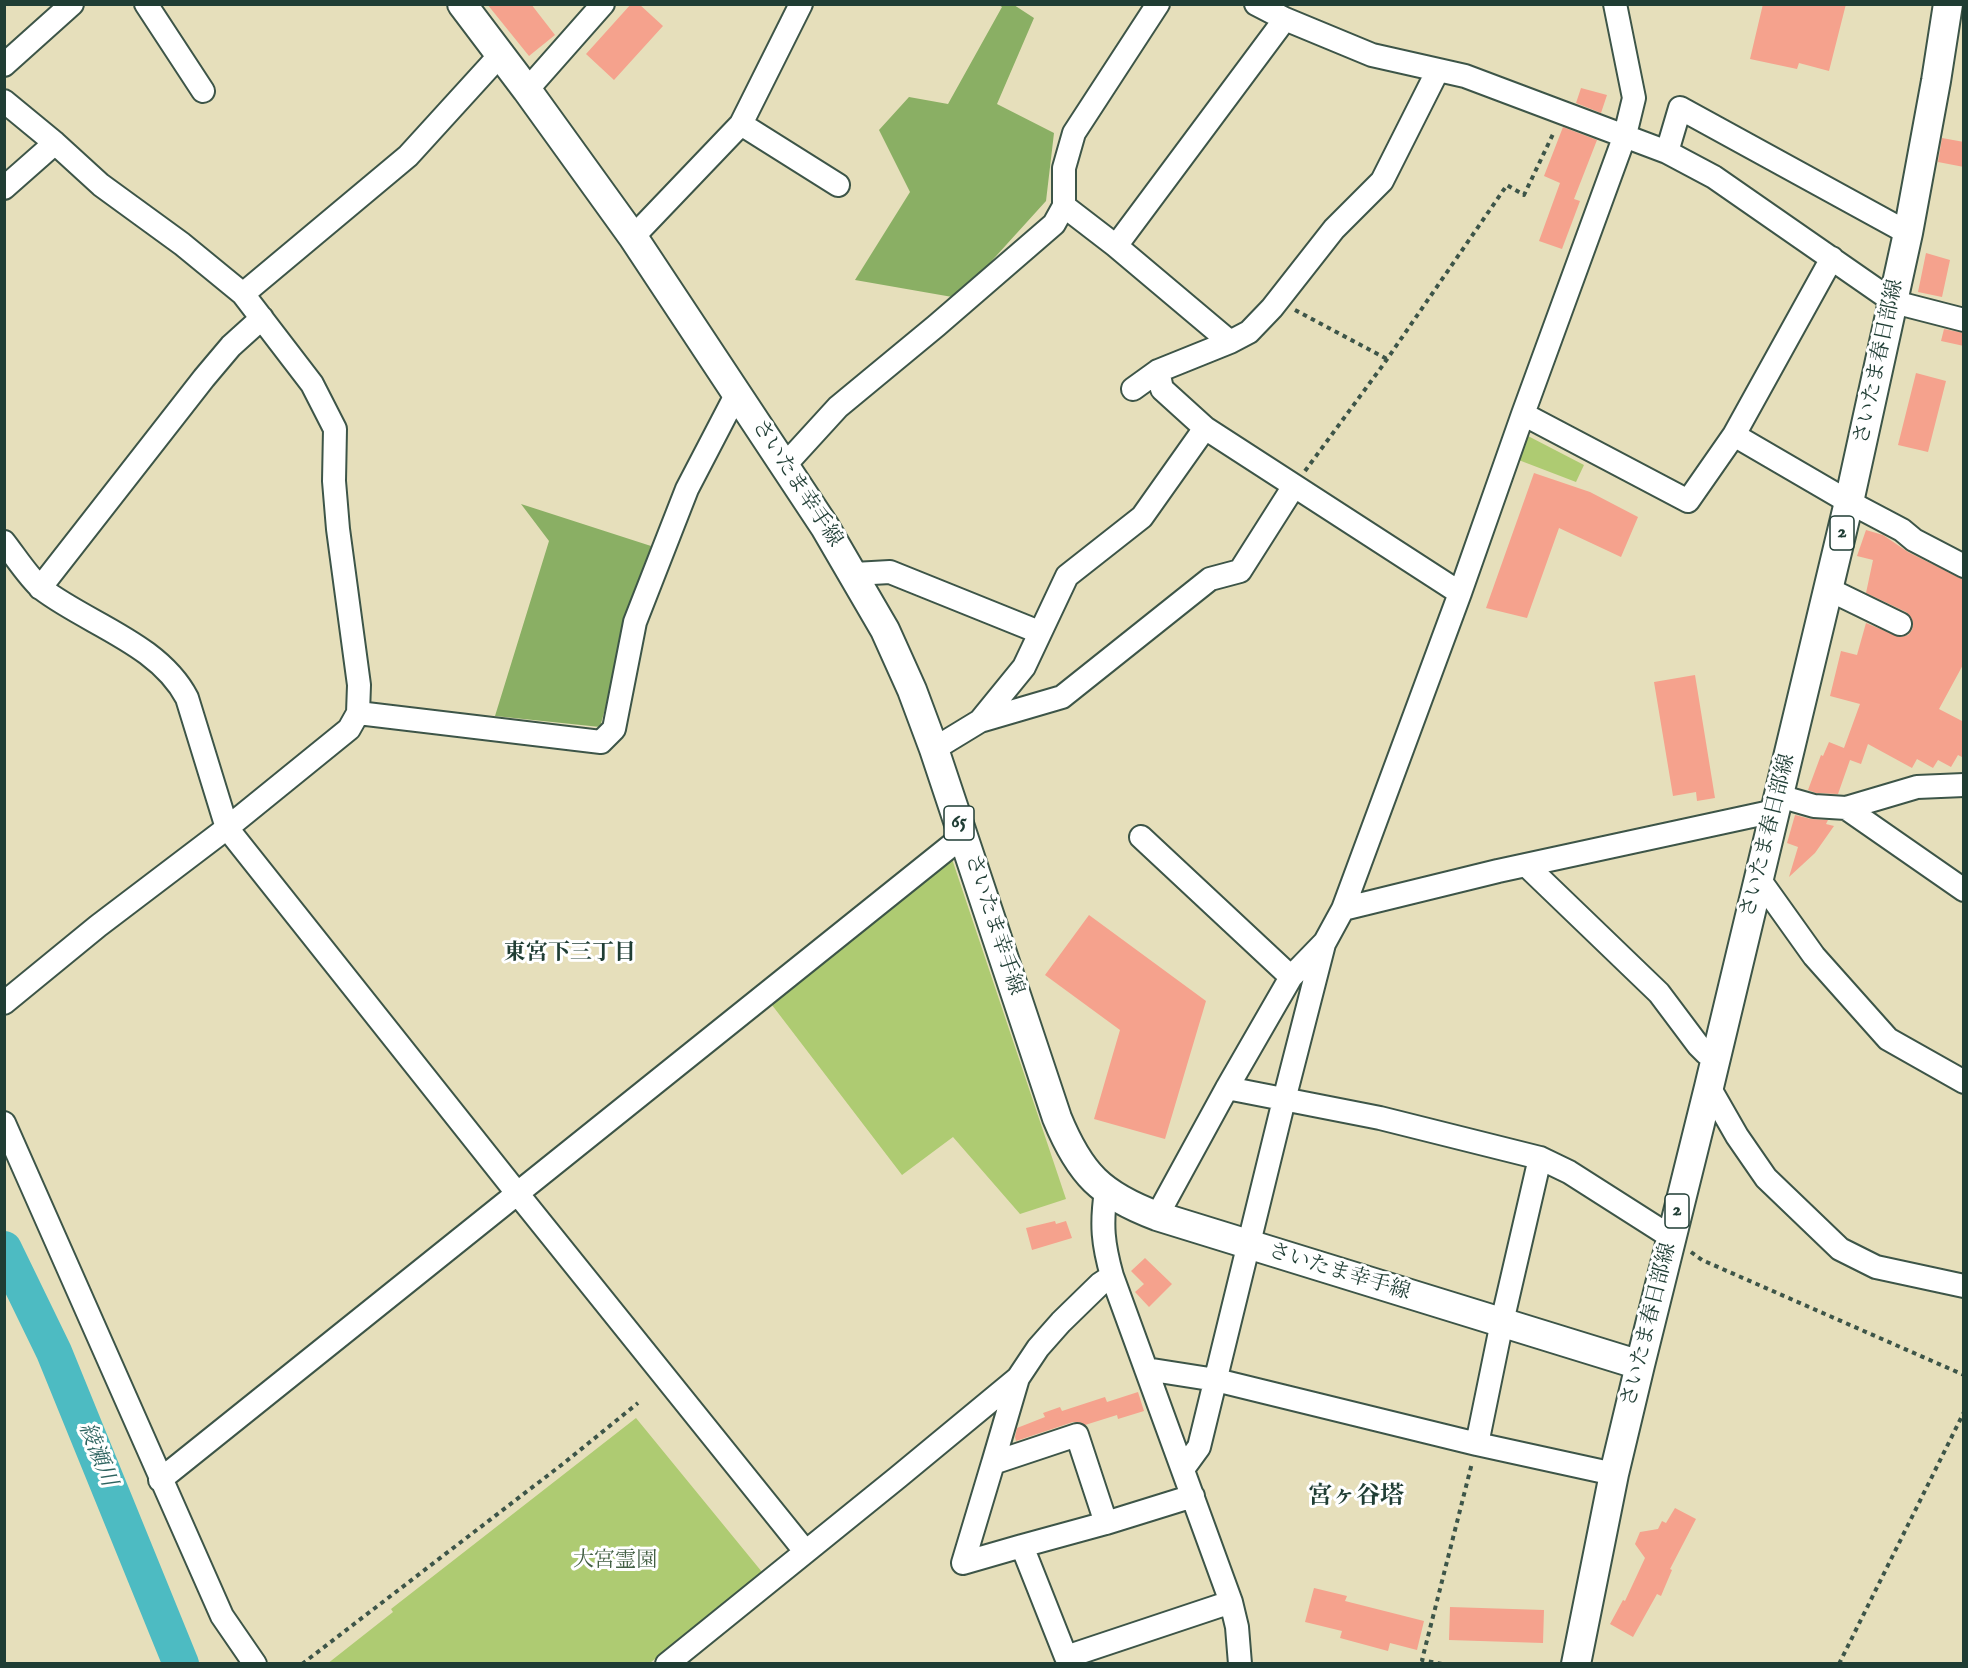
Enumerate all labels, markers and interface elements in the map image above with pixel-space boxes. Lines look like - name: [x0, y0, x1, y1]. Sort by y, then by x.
- street label: さいたま春日部線: [1850, 277, 1910, 447]
- street label: さいたま幸手線: [745, 415, 847, 553]
- road number: 2: [1830, 516, 1854, 550]
- street label: さいたま春日部線: [1736, 751, 1802, 921]
- road number: 65: [944, 806, 974, 840]
- street label: さいたま幸手線: [958, 851, 1028, 999]
- district label: 東宮下三丁目: [504, 941, 636, 967]
- road number: 2: [1665, 1194, 1689, 1228]
- street label: さいたま幸手線: [1265, 1239, 1413, 1307]
- street label: さいたま春日部線: [1617, 1240, 1683, 1410]
- water label: 綾瀬川: [71, 1419, 121, 1491]
- district label: 宮ヶ谷塔: [1308, 1484, 1404, 1512]
- park label: 大宮霊園: [573, 1549, 657, 1575]

